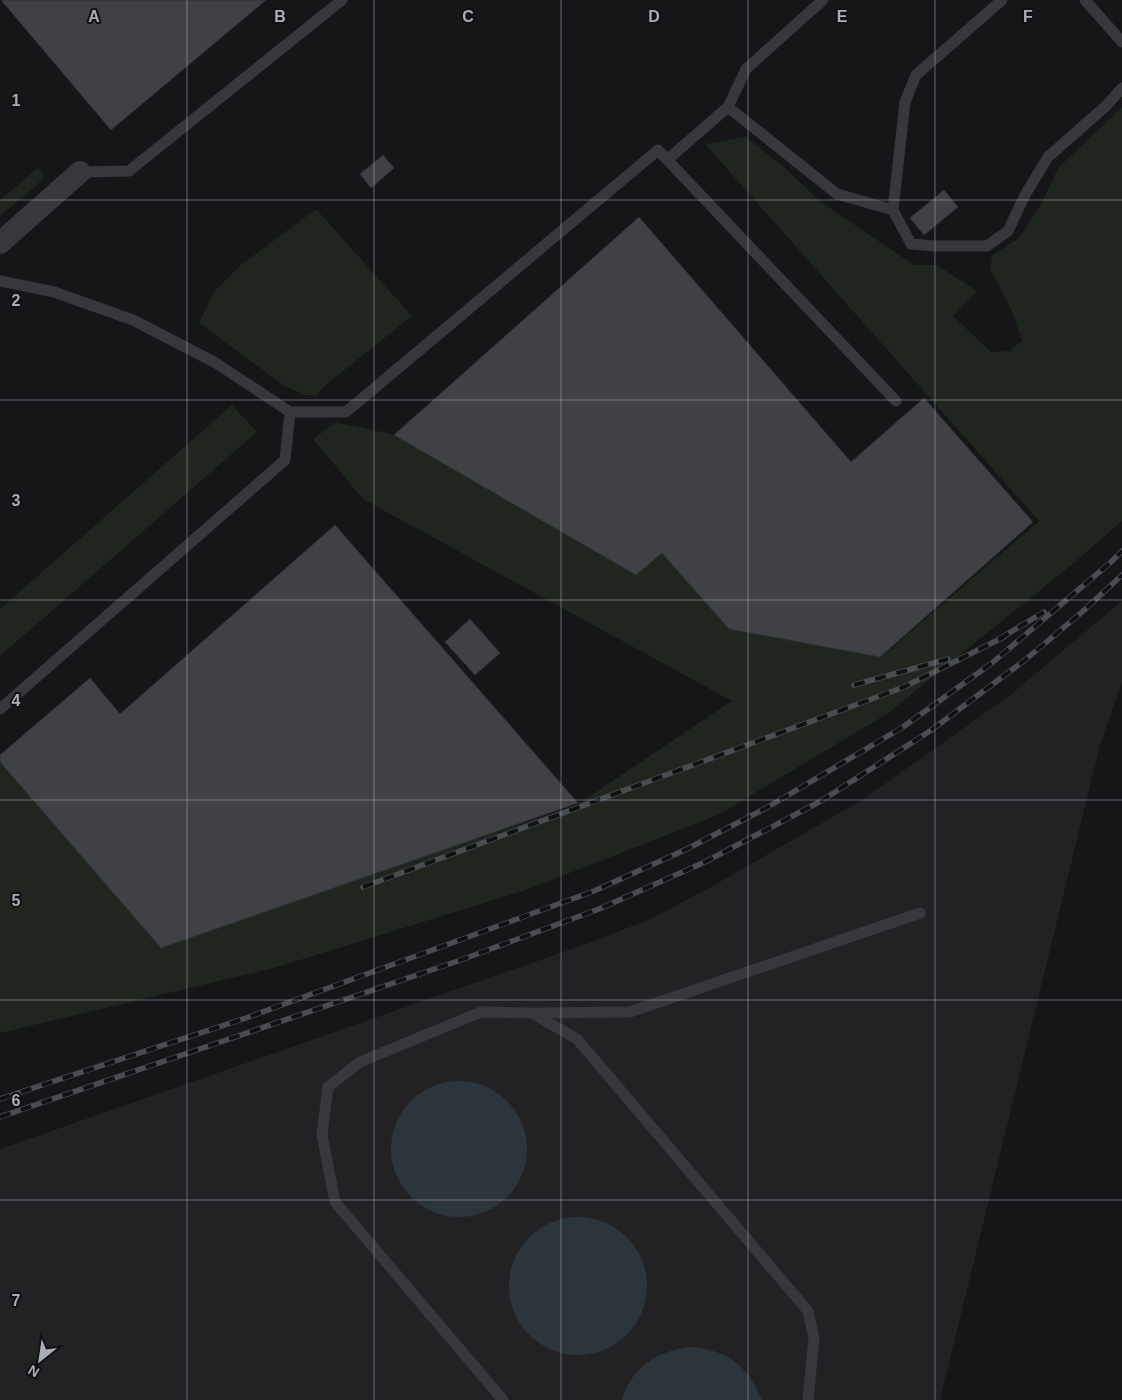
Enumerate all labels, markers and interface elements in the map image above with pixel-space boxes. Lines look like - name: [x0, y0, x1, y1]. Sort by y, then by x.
- text: A: [88, 8, 100, 25]
- text: B: [274, 8, 286, 25]
- text: C: [462, 8, 474, 25]
- text: D: [648, 8, 660, 25]
- text: E: [837, 8, 848, 25]
- text: F: [1023, 8, 1033, 25]
- text: 1: [12, 92, 21, 109]
- text: 2: [12, 292, 21, 309]
- text: 3: [12, 492, 21, 509]
- text: 4: [12, 692, 21, 709]
- text: 5: [12, 892, 21, 909]
- text: 6: [12, 1092, 21, 1109]
- text: 7: [12, 1292, 21, 1309]
- north arrow: [15, 1335, 65, 1385]
- text: N: [25, 1362, 42, 1381]

